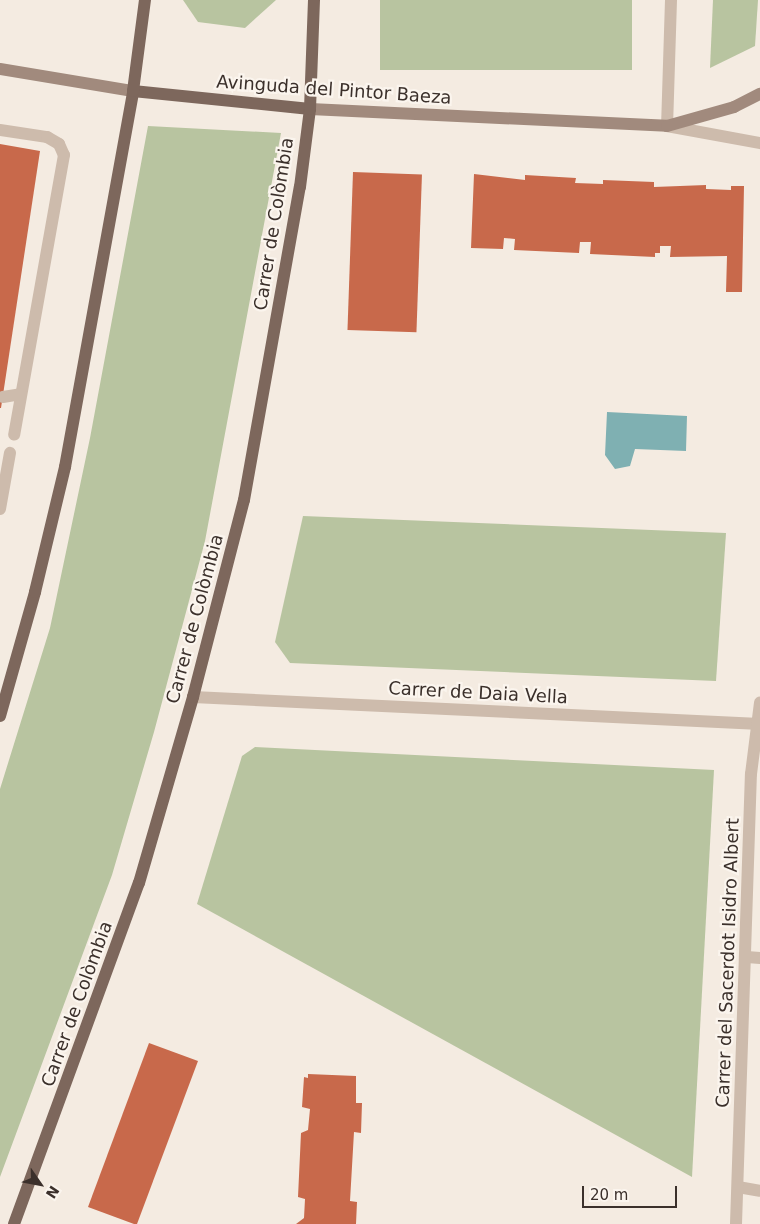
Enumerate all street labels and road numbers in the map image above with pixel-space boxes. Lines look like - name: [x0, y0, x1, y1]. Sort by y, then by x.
- street label: Avinguda del Pintor Baeza: [216, 71, 452, 109]
- street label: Carrer de Colòmbia: [250, 136, 298, 312]
- street label: Carrer de Colòmbia: [162, 532, 228, 706]
- street label: Carrer de Daia Vella: [388, 678, 568, 708]
- street label: Carrer del Sacerdot Isidro Albert: [712, 818, 744, 1108]
- street label: Carrer de Colòmbia: [37, 918, 117, 1090]

